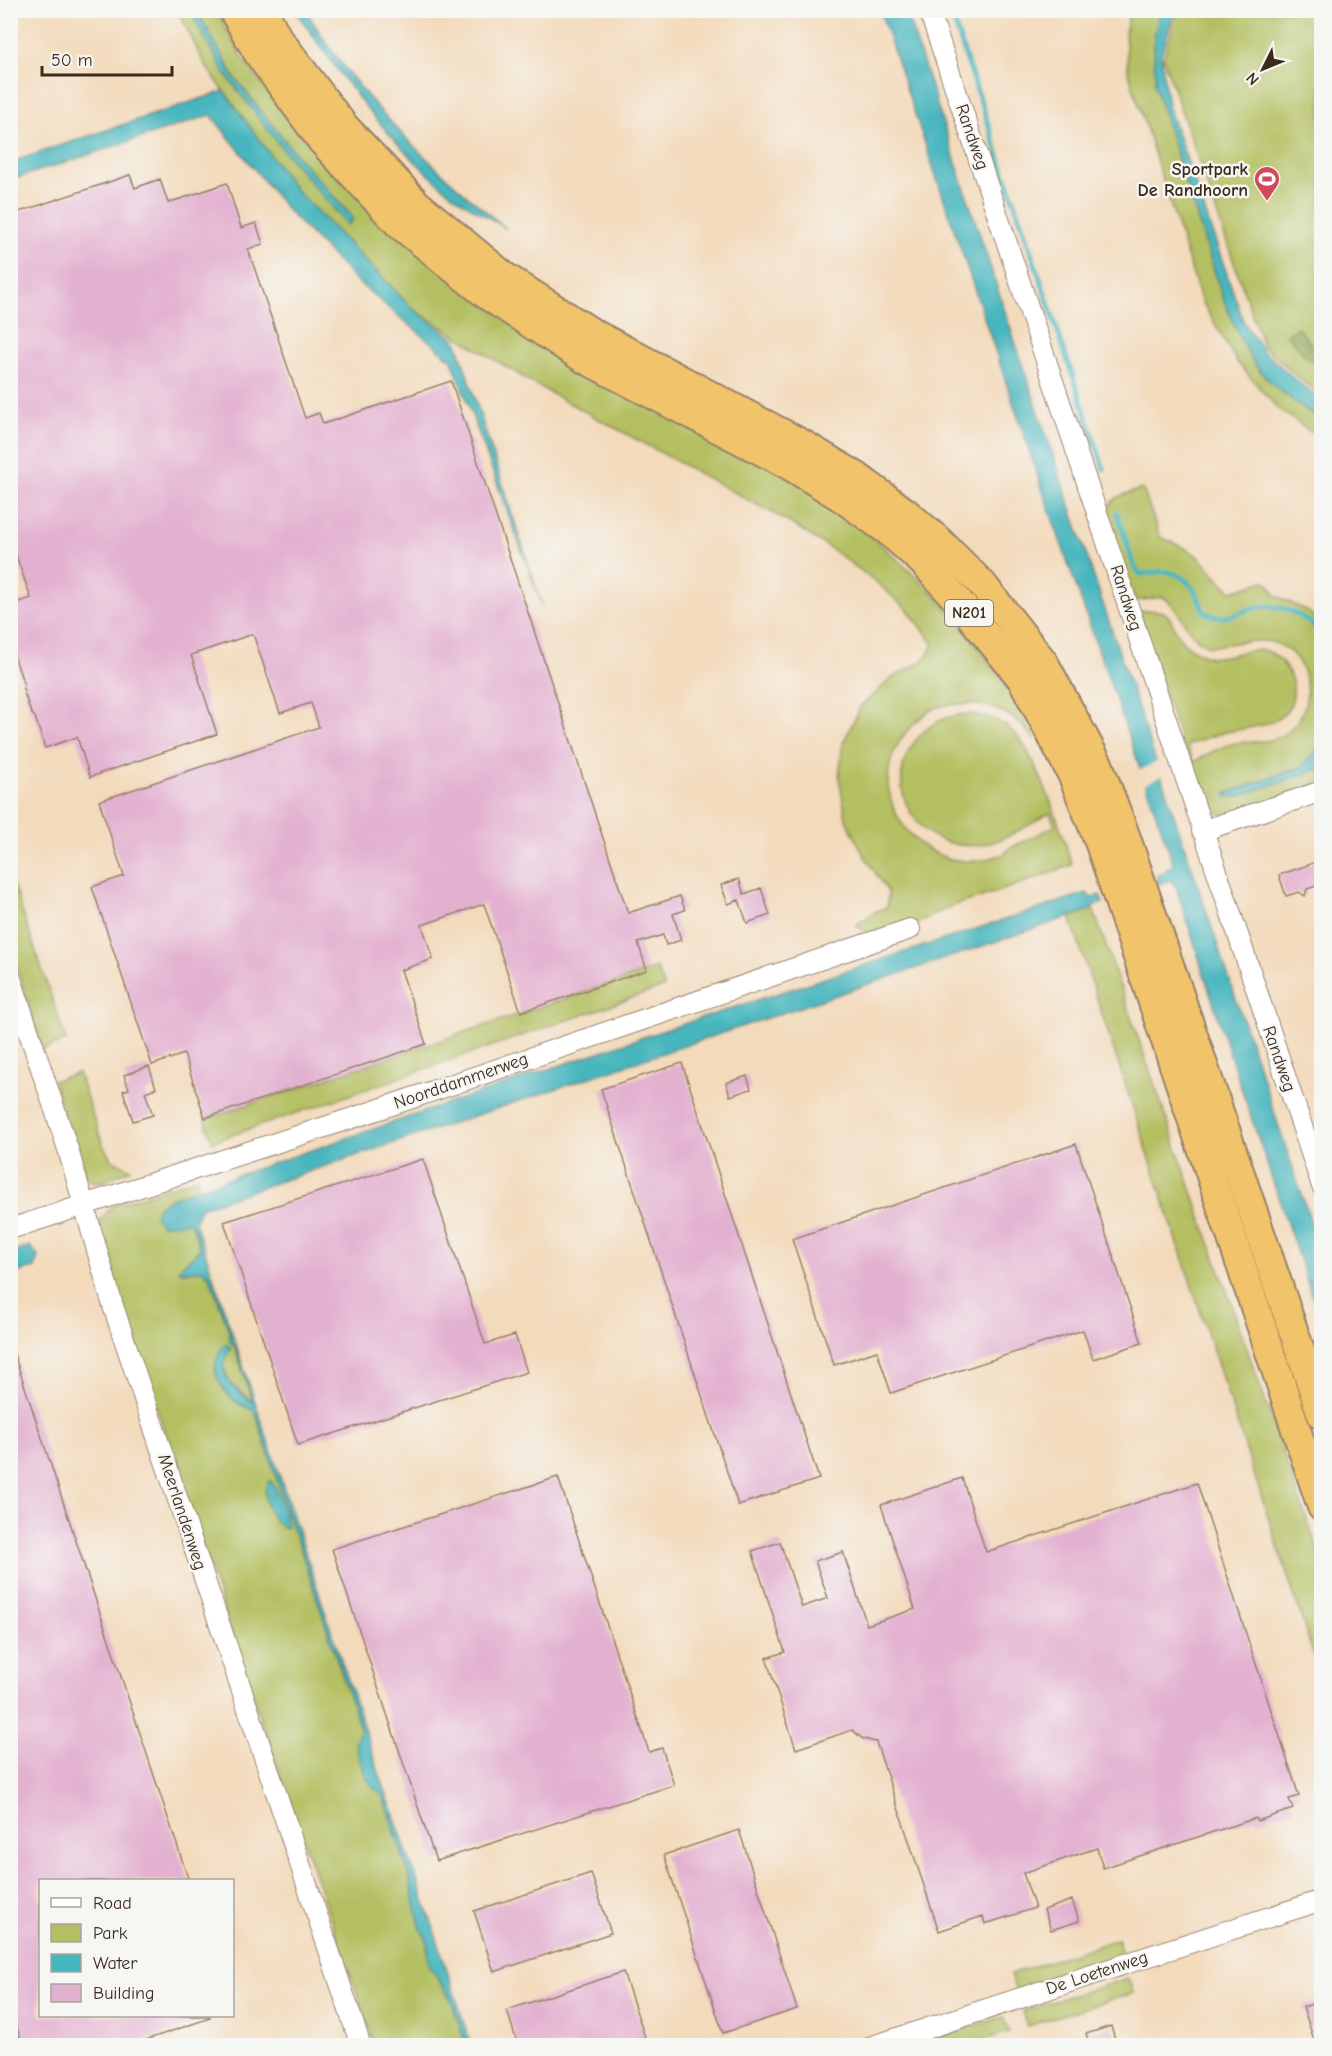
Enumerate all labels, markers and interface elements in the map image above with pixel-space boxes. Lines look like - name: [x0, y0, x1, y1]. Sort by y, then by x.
- scale bar: [42, 39, 172, 77]
- north arrow: [1233, 39, 1293, 99]
- text: 50 m: [51, 50, 93, 71]
- text: N: [1243, 69, 1263, 89]
- street label: Randweg: [951, 101, 993, 173]
- place label: Sportpark De Randhoorn: [1138, 159, 1248, 201]
- sports icon: Sportpark De Randhoorn: [1252, 164, 1282, 202]
- street label: Randweg: [1105, 562, 1147, 634]
- road number: N201: [945, 600, 993, 626]
- street label: Randweg: [1258, 1023, 1300, 1095]
- street label: Noorddammerweg: [391, 1048, 531, 1114]
- street label: Meerlandenweg: [153, 1451, 211, 1573]
- legend: [39, 1879, 234, 2017]
- text: Road: [93, 1893, 132, 1914]
- text: Park: [93, 1923, 128, 1944]
- street label: De Loetenweg: [1043, 1947, 1151, 1999]
- text: Water: [93, 1953, 138, 1974]
- text: Building: [93, 1983, 155, 2004]

